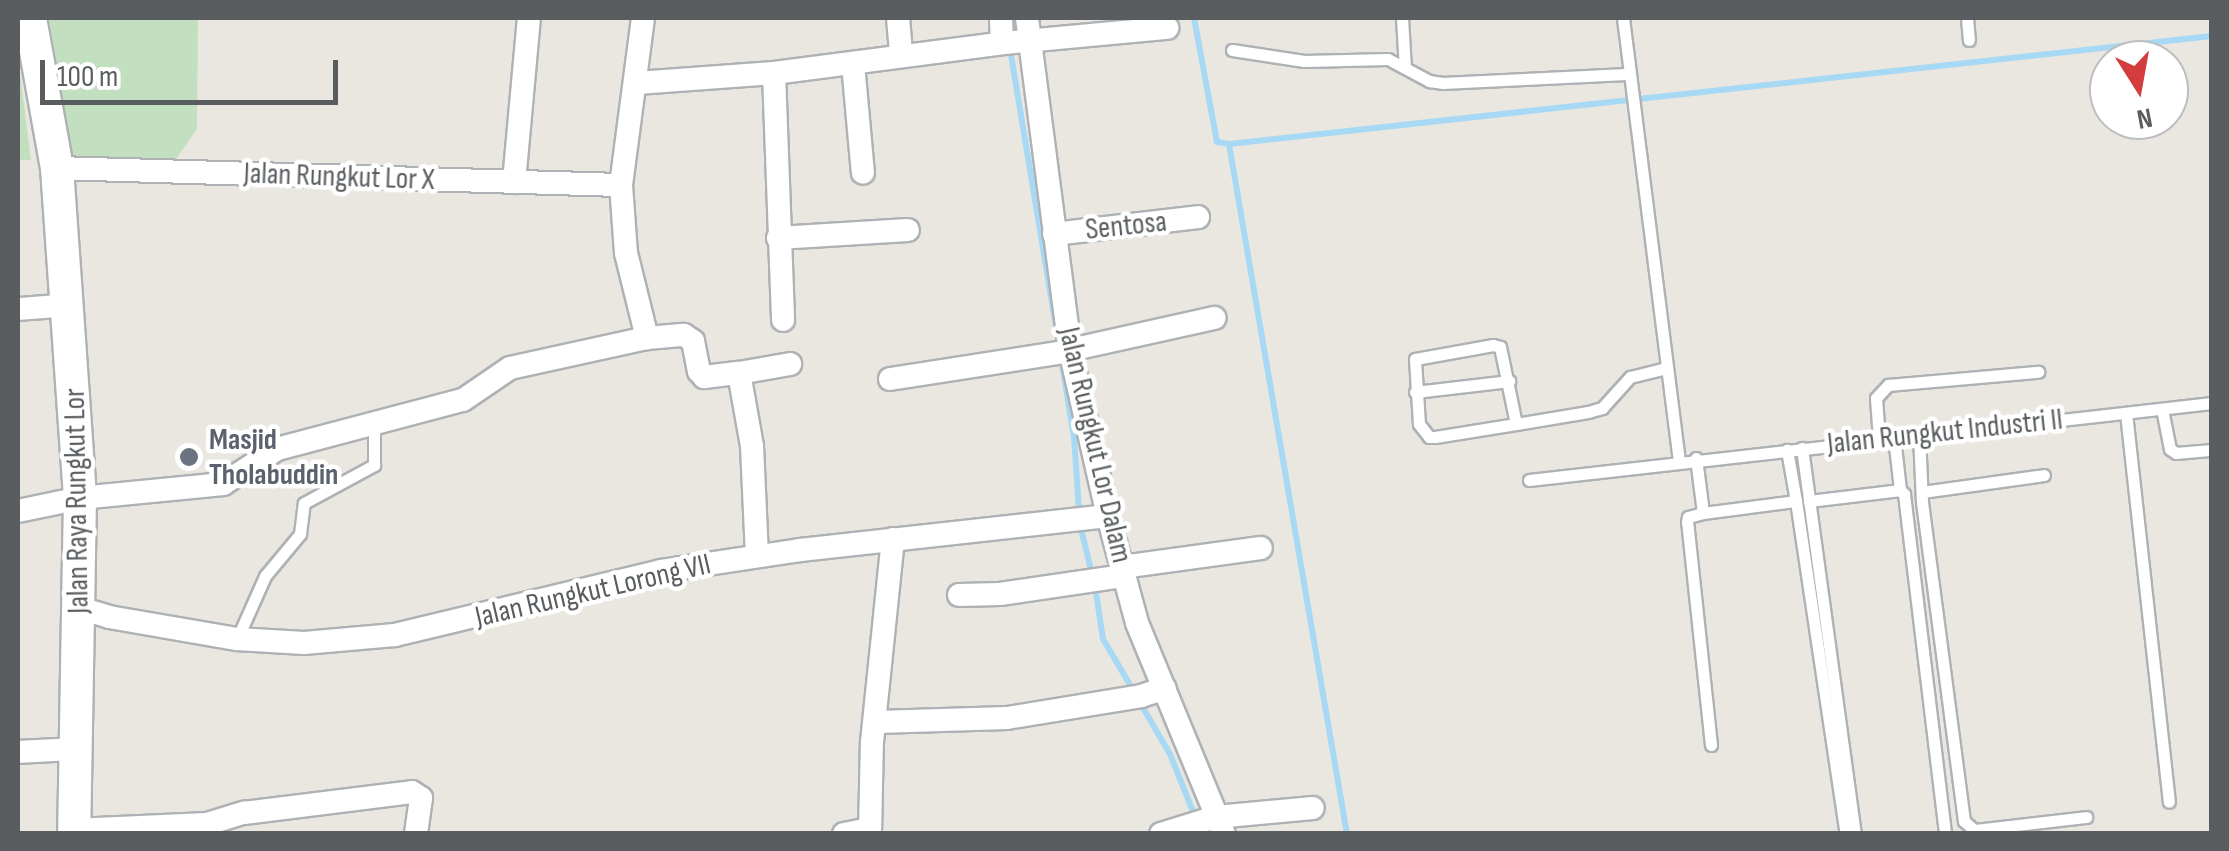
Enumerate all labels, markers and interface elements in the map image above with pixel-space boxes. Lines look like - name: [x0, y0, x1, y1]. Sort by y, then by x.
- scale bar: [45, 40, 342, 102]
- north arrow: [2089, 40, 2189, 140]
- text: 100 m: [57, 59, 118, 95]
- text: N: [2134, 100, 2155, 136]
- street label: Jalan Rungkut Lor X: [243, 156, 435, 198]
- street label: Sentosa: [1084, 204, 1168, 248]
- street label: Jalan Rungkut Lor Dalam: [1050, 324, 1140, 566]
- street label: Jalan Raya Rungkut Lor: [57, 388, 97, 614]
- street label: Jalan Rungkut Industri II: [1826, 402, 2064, 462]
- place label: Masjid Tholabuddin: [209, 422, 338, 492]
- marker: Masjid Tholabuddin: [178, 446, 200, 468]
- street label: Jalan Rungkut Lorong VII: [472, 546, 714, 636]

